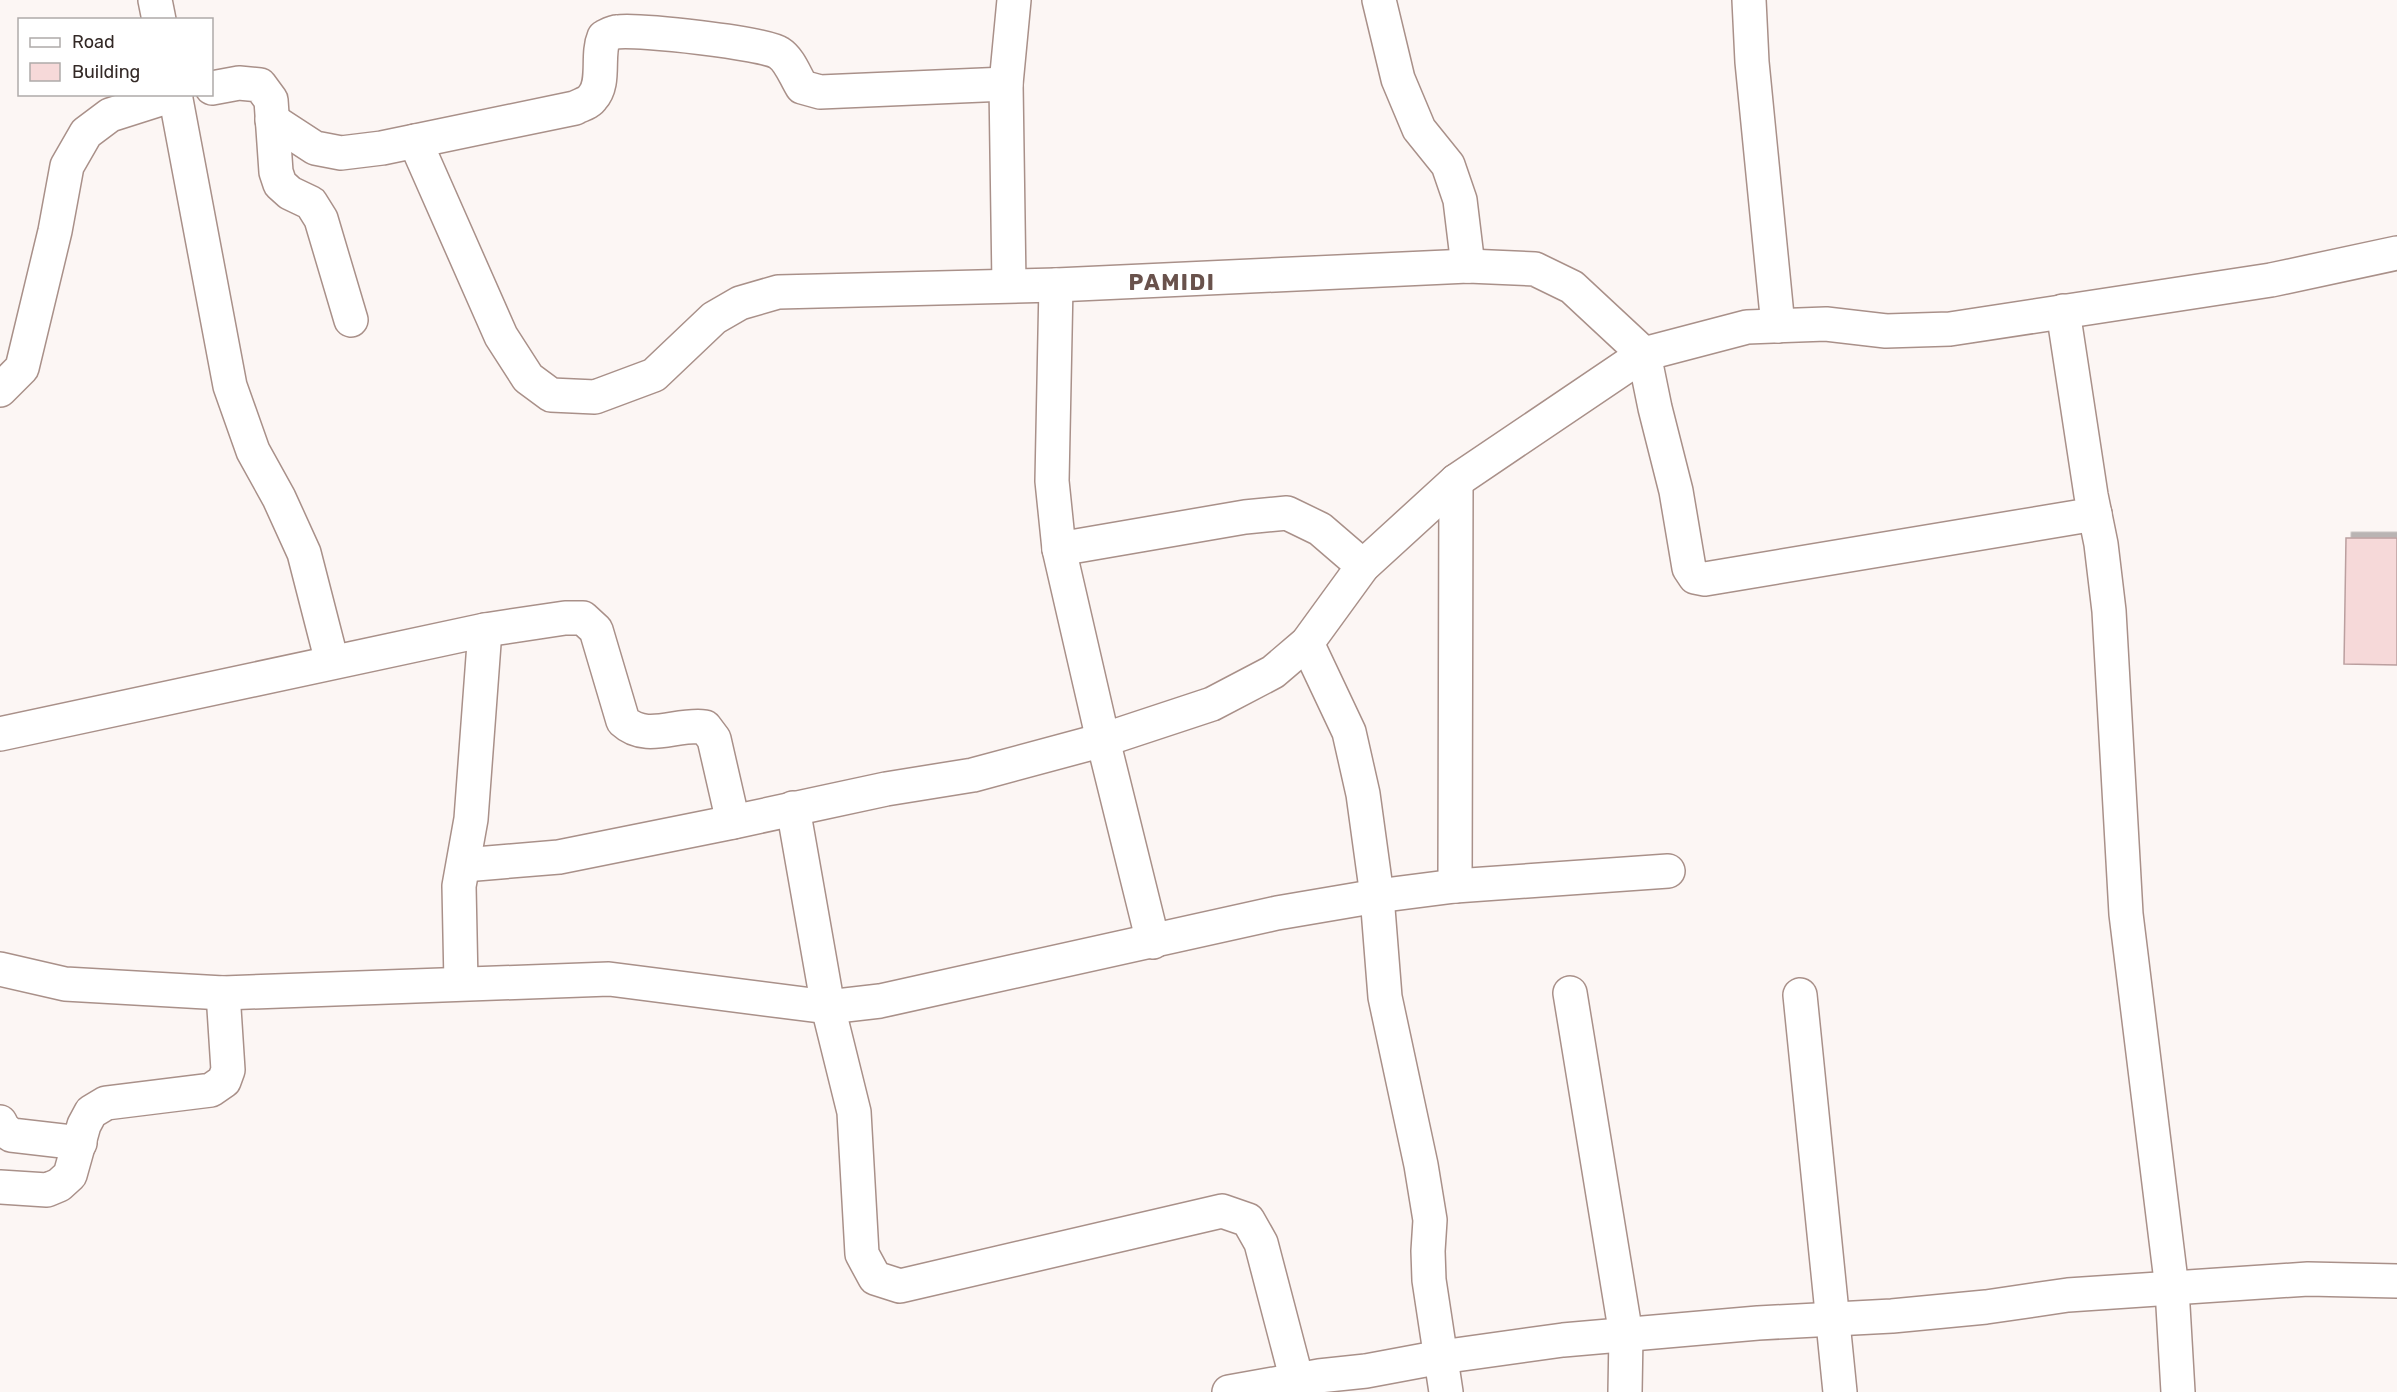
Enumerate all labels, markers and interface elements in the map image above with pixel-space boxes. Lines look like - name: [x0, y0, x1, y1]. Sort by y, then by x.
- legend: [18, 18, 213, 96]
- text: Road: [72, 31, 115, 53]
- text: Building: [72, 61, 140, 83]
- district label: PAMIDI: [1129, 269, 1215, 296]

